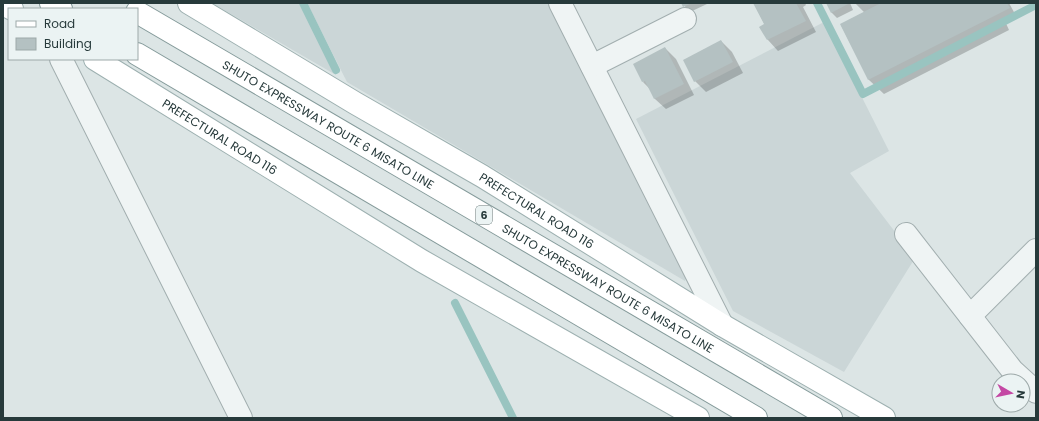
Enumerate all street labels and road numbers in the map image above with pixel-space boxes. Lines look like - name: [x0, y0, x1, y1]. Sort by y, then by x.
- street label: SHUTO EXPRESSWAY ROUTE 6 MISATO LINE: [220, 55, 438, 193]
- street label: PREFECTURAL ROAD 116: [159, 94, 281, 178]
- street label: PREFECTURAL ROAD 116: [477, 169, 597, 251]
- road number: 6: [476, 206, 492, 224]
- street label: SHUTO EXPRESSWAY ROUTE 6 MISATO LINE: [499, 219, 717, 356]

